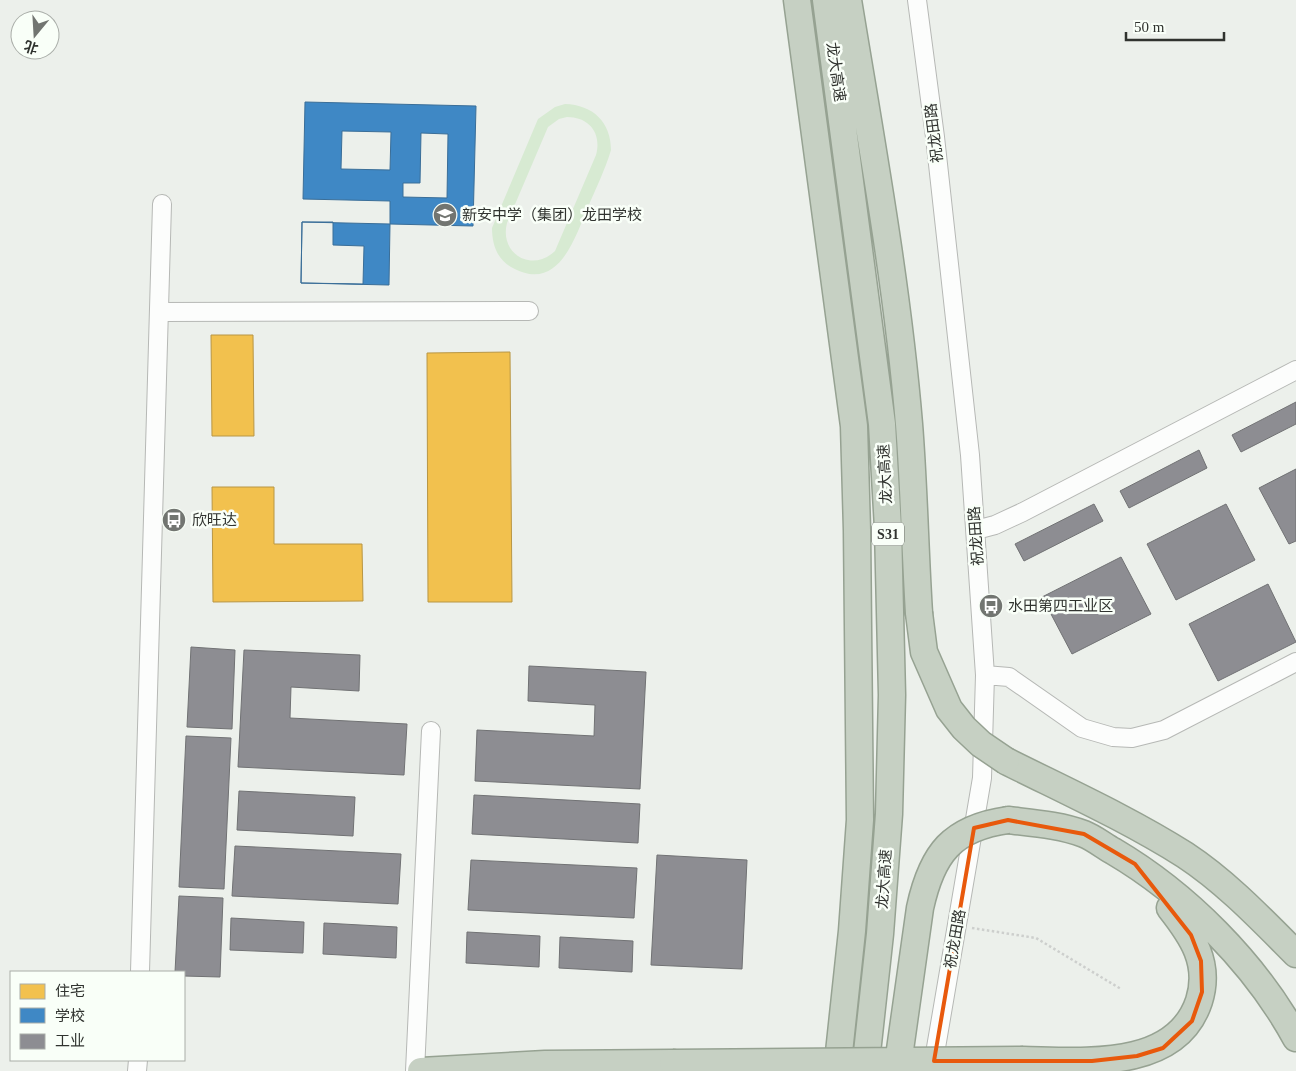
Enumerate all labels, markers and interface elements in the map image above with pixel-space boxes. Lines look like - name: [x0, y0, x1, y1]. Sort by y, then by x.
- north arrow: [10, 10, 60, 60]
- scale bar: [1126, 10, 1224, 42]
- text: 50 m: [1134, 19, 1165, 35]
- text: 北: [22, 38, 40, 56]
- street label: 龙大高速: [824, 41, 849, 103]
- street label: 祝龙田路: [921, 102, 946, 164]
- school or university icon: 新安中学（集团）龙田学校: [432, 202, 458, 228]
- place label: 新安中学（集团）龙田学校: [462, 206, 642, 223]
- street label: 龙大高速: [874, 444, 895, 504]
- street label: 祝龙田路: [965, 506, 986, 567]
- bus stop icon: 欣旺达: [161, 507, 187, 533]
- place label: 欣旺达: [192, 512, 237, 528]
- road number: S31: [872, 522, 904, 546]
- bus stop icon: 水田第四工业区: [978, 593, 1004, 619]
- place label: 水田第四工业区: [1008, 598, 1113, 614]
- street label: 龙大高速: [873, 848, 894, 909]
- street label: 祝龙田路: [941, 908, 968, 970]
- legend: [10, 971, 185, 1061]
- text: 住宅: [55, 983, 85, 999]
- text: 学校: [55, 1007, 85, 1024]
- text: 工业: [55, 1033, 85, 1049]

